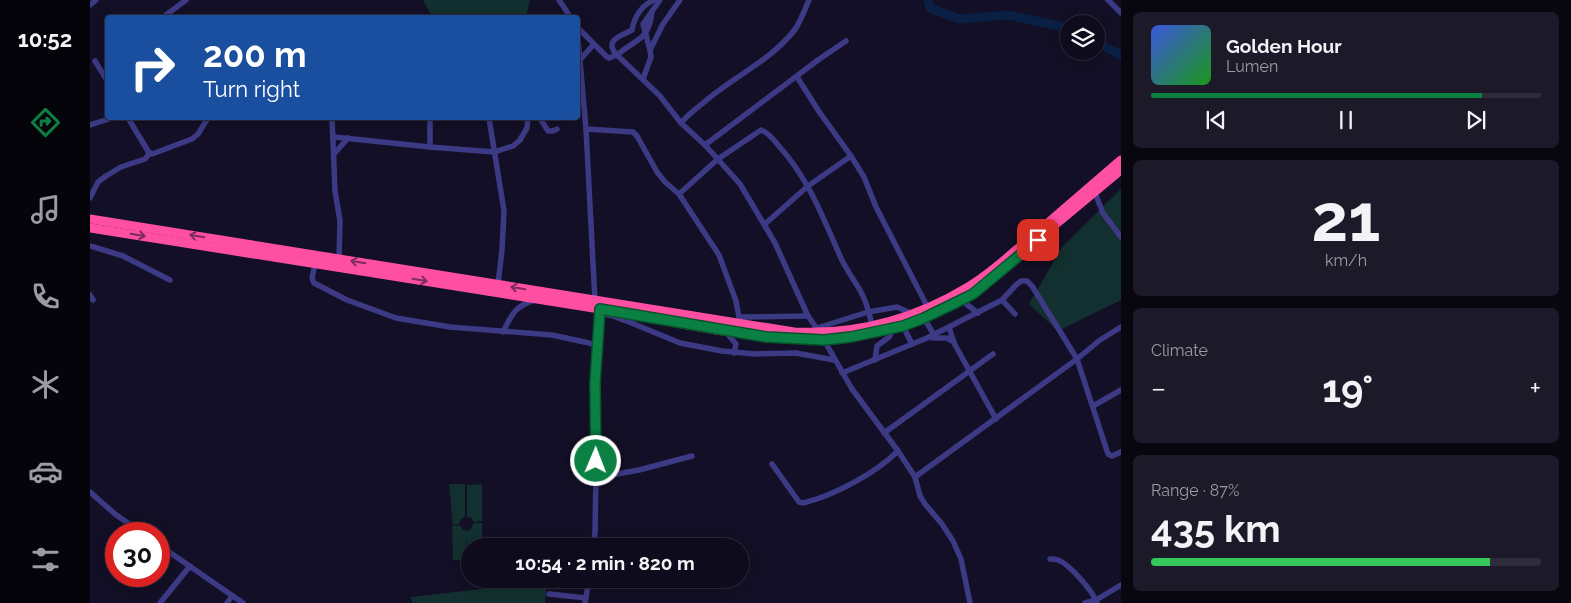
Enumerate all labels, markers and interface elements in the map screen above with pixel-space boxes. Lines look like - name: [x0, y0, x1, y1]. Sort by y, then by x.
- map controls: [1060, 15, 1105, 60]
- button: layers: [1060, 15, 1105, 60]
- text: 10:52: [18, 26, 72, 52]
- text: 200 m: [203, 34, 307, 75]
- icon: right: [120, 35, 185, 100]
- text: Golden Hour: [1226, 35, 1342, 57]
- text: Lumen: [1226, 57, 1278, 76]
- text: Turn right: [203, 76, 300, 102]
- icon: directions: [28, 105, 63, 140]
- icon: previous: [1202, 106, 1230, 134]
- icon: pause: [1332, 106, 1360, 134]
- icon: next: [1462, 106, 1490, 134]
- text: 21: [1312, 180, 1380, 256]
- icon: music: [28, 192, 63, 227]
- pin: [1017, 219, 1059, 261]
- icon: arrive: [1024, 226, 1052, 254]
- one-way arrow: [130, 231, 146, 241]
- one-way arrow: [190, 231, 206, 241]
- text: km/h: [1325, 251, 1367, 270]
- one-way arrow: [350, 257, 366, 267]
- one-way arrow: [411, 276, 427, 286]
- icon: phone: [28, 279, 63, 314]
- one-way arrow: [510, 282, 526, 292]
- text: Climate: [1151, 341, 1208, 360]
- text: 19°: [1322, 366, 1373, 411]
- icon: climate: [28, 367, 63, 402]
- text: −: [1151, 372, 1166, 405]
- text: +: [1529, 372, 1541, 405]
- position arrow: [569, 434, 621, 486]
- icon: car: [28, 454, 63, 489]
- text: Range · 87%: [1151, 481, 1239, 500]
- text: 435 km: [1151, 506, 1281, 551]
- speed limit sign: 30: [105, 522, 170, 587]
- icon: filters: [28, 542, 63, 577]
- text: 10:54 · 2 min · 820 m: [515, 552, 695, 574]

